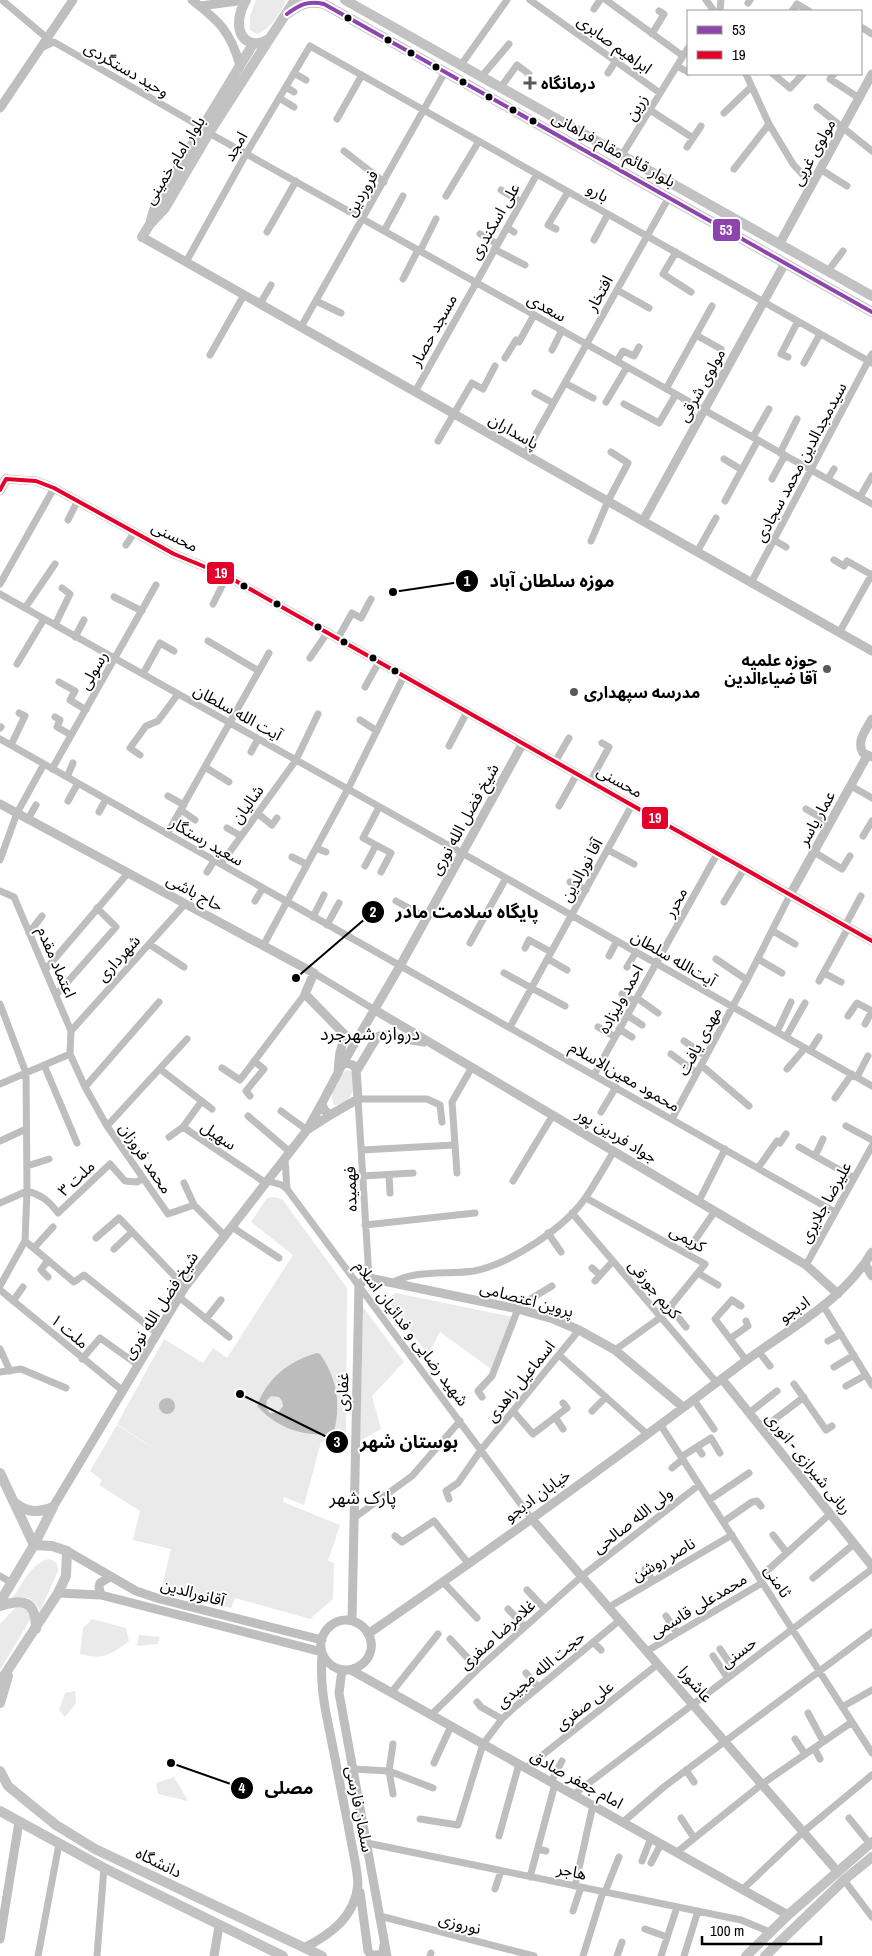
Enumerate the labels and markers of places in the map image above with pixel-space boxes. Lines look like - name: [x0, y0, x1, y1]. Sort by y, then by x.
- unlabelled marker: [343, 13, 353, 23]
- unlabelled marker: [383, 35, 393, 45]
- unlabelled marker: [406, 48, 416, 58]
- unlabelled marker: [431, 62, 441, 72]
- place label: درمانگاه: [541, 72, 595, 94]
- marker: درمانگاه: [523, 76, 537, 90]
- unlabelled marker: [458, 77, 468, 87]
- unlabelled marker: [484, 92, 494, 102]
- unlabelled marker: [508, 105, 518, 115]
- unlabelled marker: [528, 116, 538, 126]
- callout: موزه سلطان آباد: [455, 565, 625, 598]
- unlabelled marker: [239, 581, 249, 591]
- unlabelled marker: [272, 599, 282, 609]
- unlabelled marker: [313, 622, 323, 632]
- unlabelled marker: [339, 637, 349, 647]
- place label: حوزه علمیه آقا ضیاءالدین: [724, 649, 818, 689]
- unlabelled marker: [368, 653, 378, 663]
- marker: حوزه علمیه آقا ضیاءالدین: [821, 663, 833, 675]
- unlabelled marker: [390, 666, 400, 676]
- place label: مدرسه سپهداری: [584, 681, 700, 703]
- marker: مدرسه سپهداری: [568, 686, 580, 698]
- callout: پایگاه سلامت مادر: [360, 896, 549, 929]
- callout: بوستان شهر: [325, 1425, 468, 1458]
- callout: مصلی: [230, 1771, 324, 1804]

